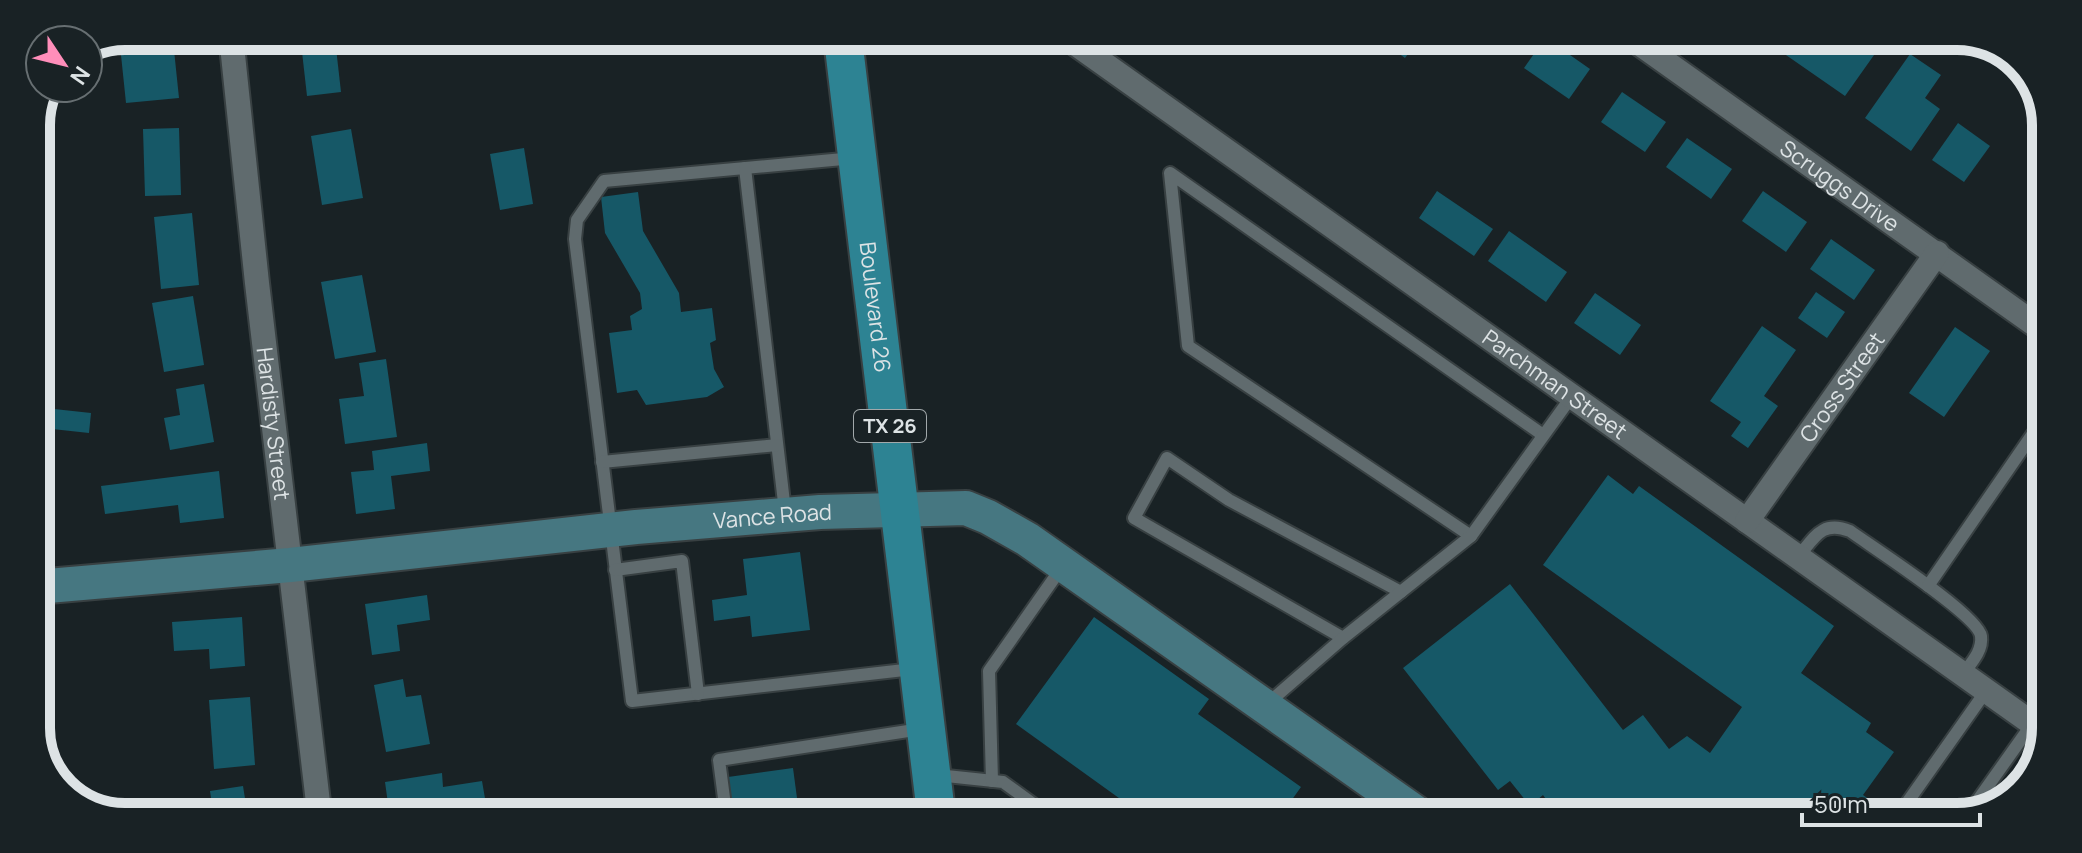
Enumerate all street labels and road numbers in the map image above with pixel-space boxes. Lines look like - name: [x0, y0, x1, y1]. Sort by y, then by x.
- street label: Scruggs Drive: [1774, 133, 1906, 239]
- street label: Boulevard 26: [852, 240, 898, 374]
- street label: Parchman Street: [1476, 322, 1633, 446]
- street label: Cross Street: [1792, 326, 1891, 448]
- street label: Hardisty Street: [250, 345, 297, 502]
- road number: TX 26: [854, 410, 926, 442]
- street label: Vance Road: [712, 497, 832, 536]

